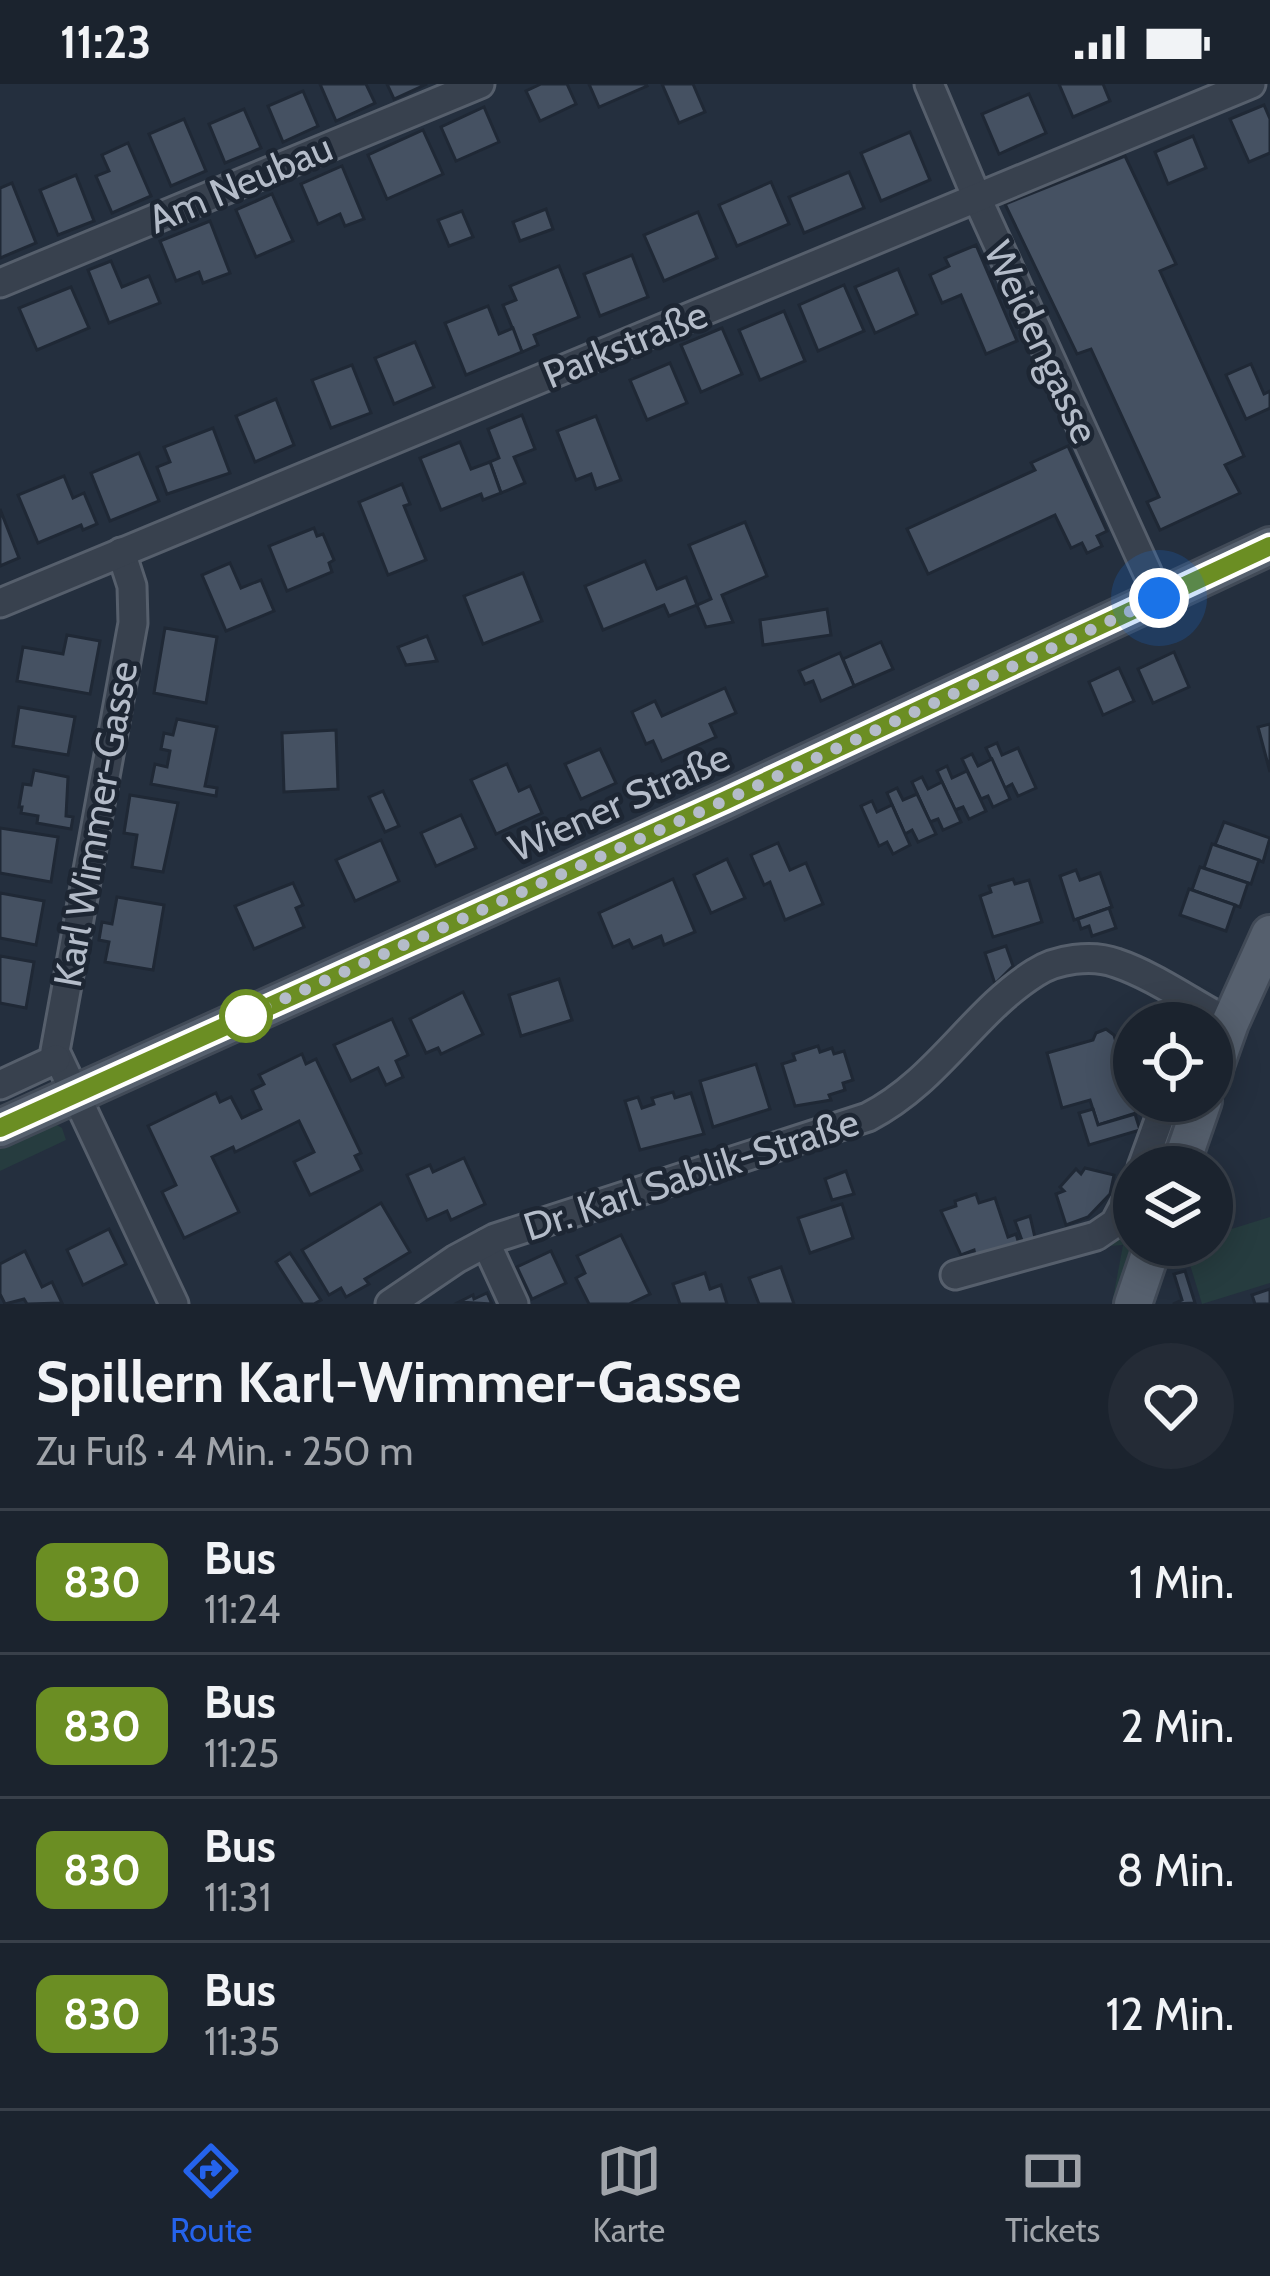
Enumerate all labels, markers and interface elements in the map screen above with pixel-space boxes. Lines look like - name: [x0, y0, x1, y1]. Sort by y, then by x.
- text: 11:23: [60, 15, 151, 69]
- street label: Am Neubau: [141, 123, 339, 243]
- street label: Weidengasse: [974, 233, 1110, 451]
- street label: Parkstraße: [536, 289, 714, 399]
- your location: [1129, 568, 1189, 628]
- street label: Karl Wimmer-Gasse: [43, 658, 147, 990]
- street label: Wiener Straße: [501, 732, 737, 872]
- unlabelled marker: [221, 991, 271, 1041]
- map controls: [1113, 1002, 1233, 1266]
- button: locate: [1113, 1002, 1233, 1122]
- street label: Dr. Karl Sablik-Straße: [518, 1097, 864, 1251]
- button: layers: [1113, 1146, 1233, 1266]
- button: heart: [1108, 1343, 1234, 1469]
- text: Spillern Karl-Wimmer-Gasse: [36, 1347, 741, 1416]
- text: Zu Fuß · 4 Min. · 250 m: [36, 1427, 413, 1475]
- text: Bus: [204, 1531, 276, 1585]
- text: 1 Min.: [1129, 1555, 1234, 1609]
- text: 830: [63, 1556, 141, 1608]
- text: 11:24: [204, 1585, 281, 1633]
- text: Bus: [204, 1675, 276, 1729]
- text: 2 Min.: [1120, 1699, 1234, 1753]
- text: 830: [63, 1700, 141, 1752]
- text: 11:25: [204, 1729, 279, 1777]
- text: Bus: [204, 1819, 276, 1873]
- text: 8 Min.: [1116, 1843, 1234, 1897]
- text: 830: [63, 1844, 141, 1896]
- text: 11:31: [204, 1873, 271, 1921]
- text: Bus: [204, 1963, 276, 2017]
- text: 12 Min.: [1105, 1987, 1234, 2041]
- text: 830: [63, 1988, 141, 2040]
- text: 11:35: [204, 2017, 280, 2065]
- tab: Route: [170, 2138, 253, 2250]
- tab: Karte: [592, 2138, 665, 2250]
- tab: Tickets: [1005, 2138, 1100, 2250]

